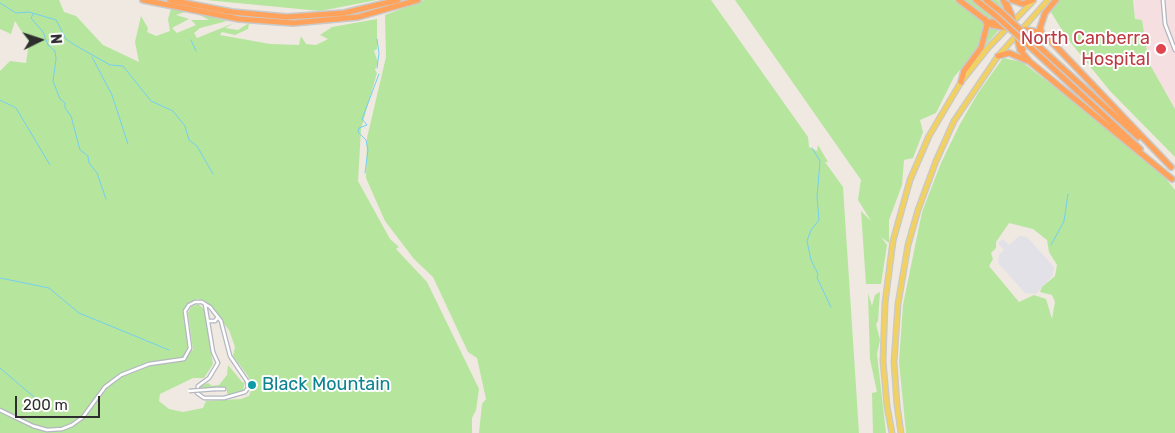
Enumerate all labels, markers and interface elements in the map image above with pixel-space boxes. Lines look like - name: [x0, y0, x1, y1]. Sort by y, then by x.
- north arrow: [15, 15, 65, 65]
- place label: North Canberra Hospital: [1021, 28, 1150, 70]
- text: N: [47, 33, 64, 45]
- marker: North Canberra Hospital: [1154, 42, 1168, 56]
- place label: Black Mountain: [262, 374, 390, 396]
- marker: Black Mountain: [246, 379, 258, 391]
- scale bar: [18, 386, 102, 418]
- text: 200 m: [23, 396, 68, 414]

